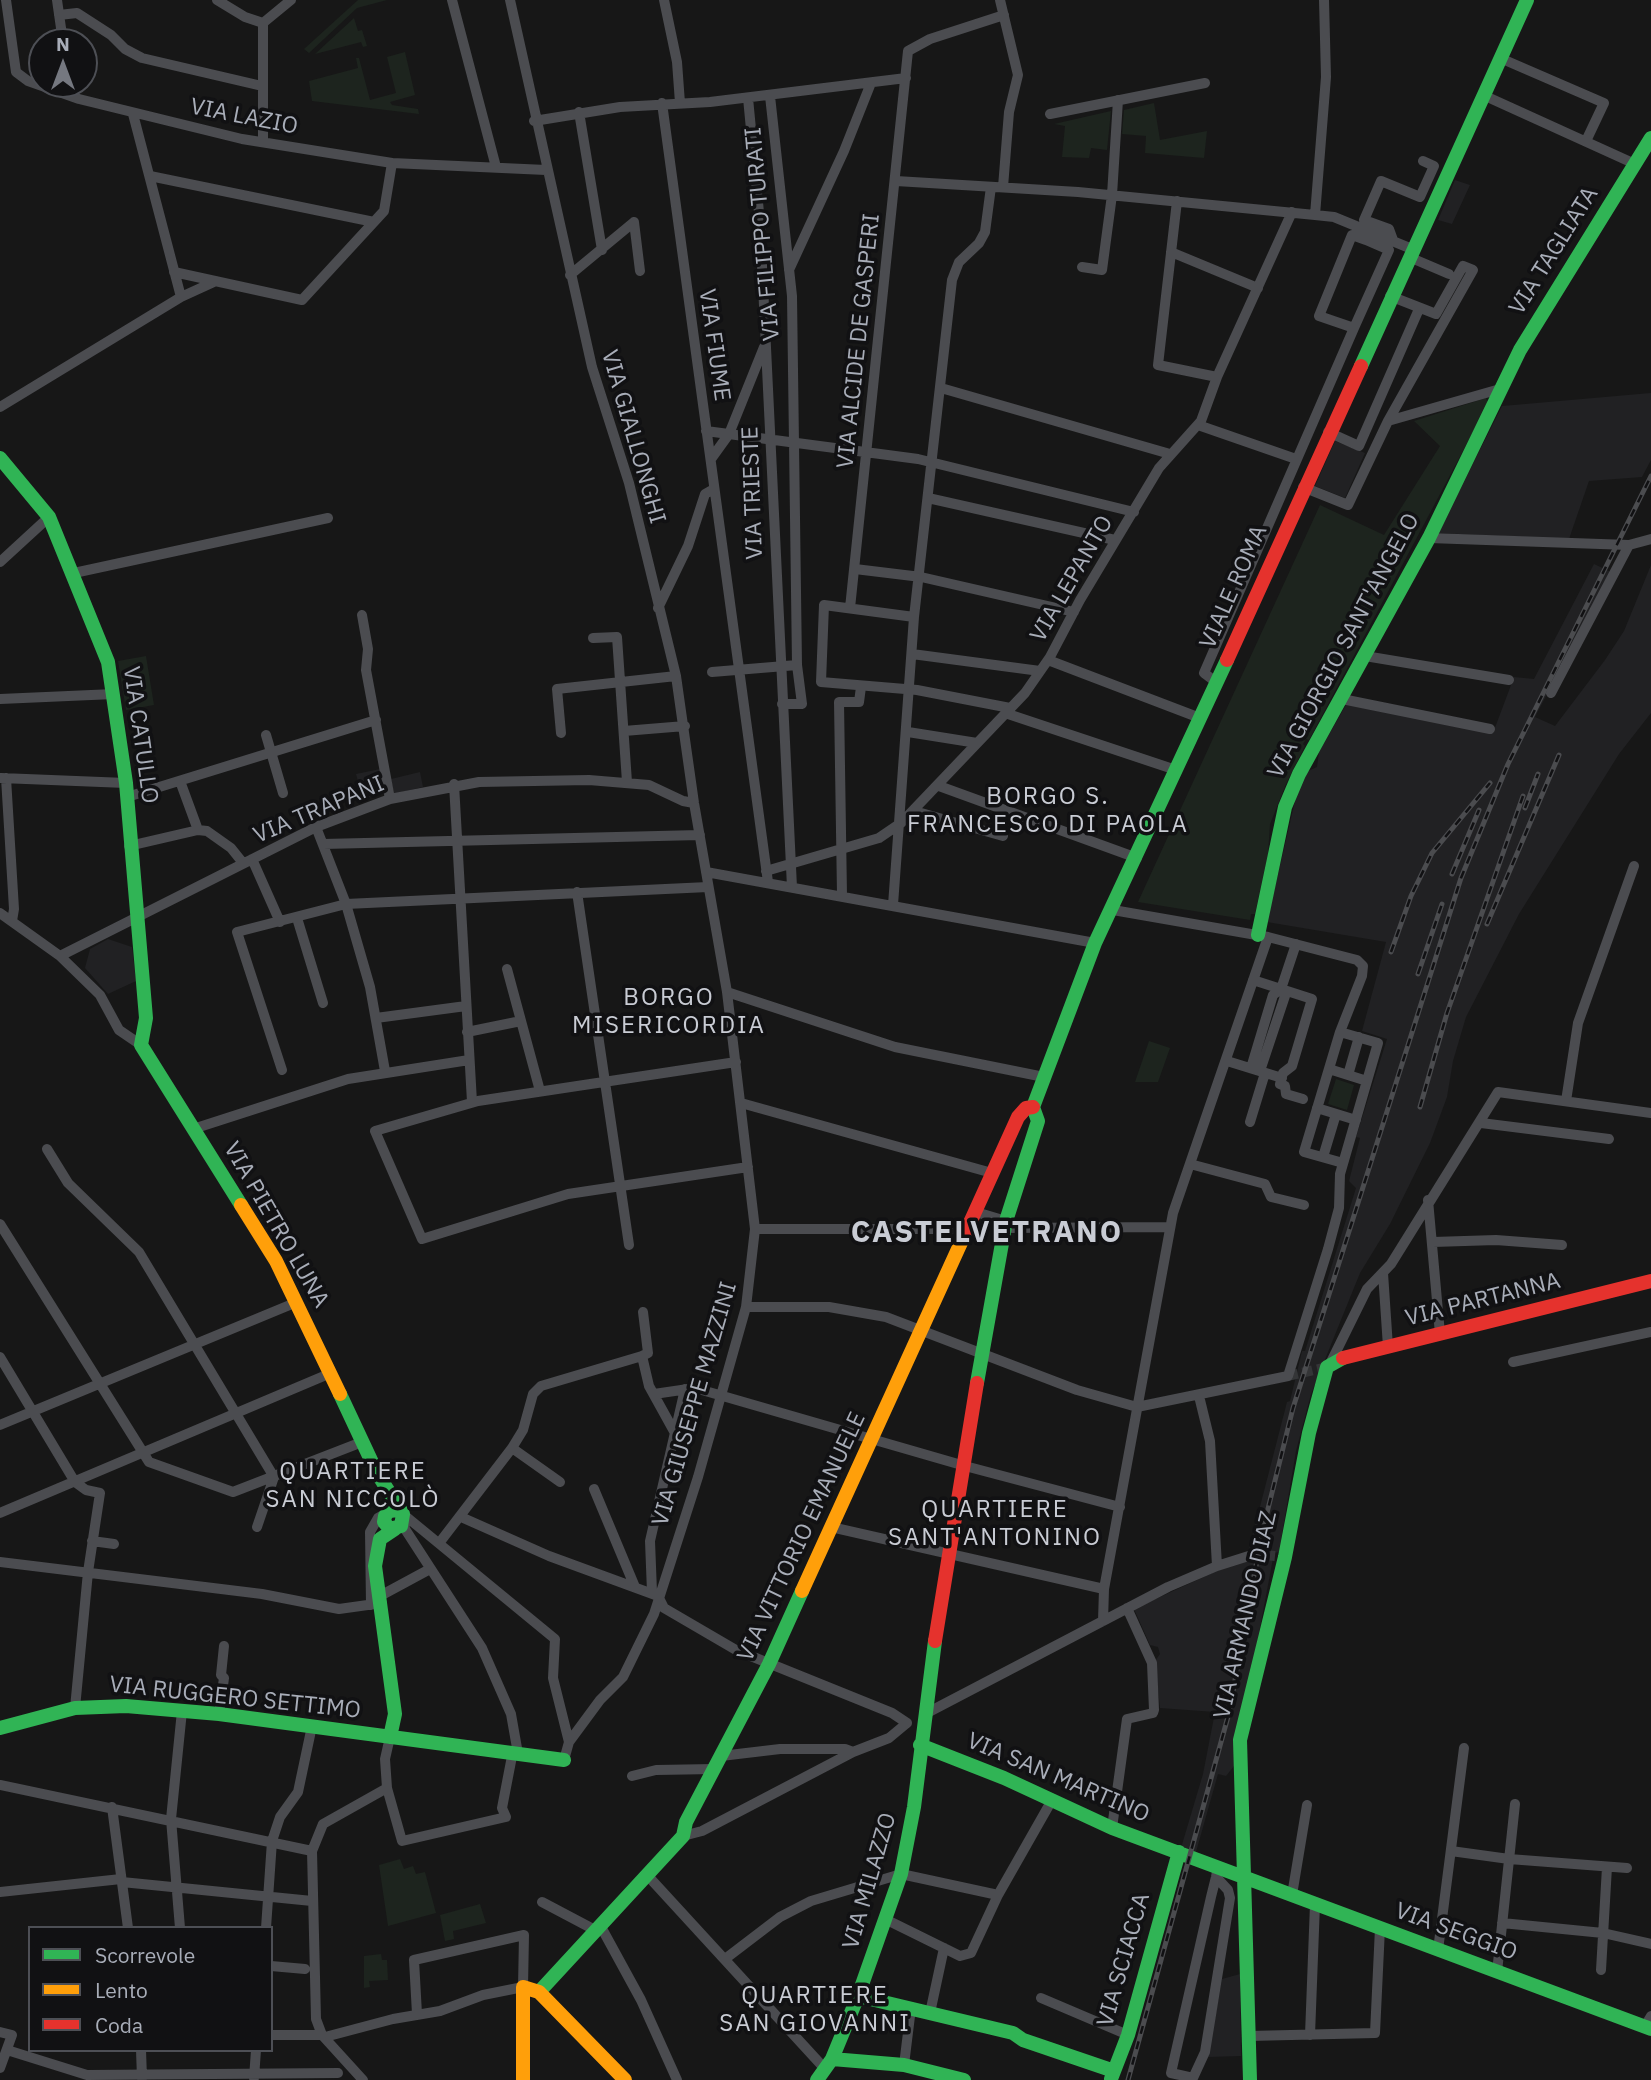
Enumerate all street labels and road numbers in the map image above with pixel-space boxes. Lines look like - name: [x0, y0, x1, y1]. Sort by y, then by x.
- street label: VIA LAZIO: [188, 93, 300, 141]
- street label: VIA FILIPPO TURATI: [740, 126, 786, 342]
- street label: VIA TAGLIATA: [1504, 182, 1604, 320]
- street label: VIA ALCIDE DE GASPERI: [832, 212, 886, 470]
- street label: VIA FIUME: [692, 287, 736, 403]
- street label: VIA GIALLONGHI: [595, 347, 671, 527]
- street label: VIA TRIESTE: [737, 426, 769, 560]
- street label: VIA GIORGIO SANT'ANGELO: [1262, 509, 1426, 783]
- street label: VIA LEPANTO: [1025, 511, 1119, 647]
- street label: VIALE ROMA: [1194, 521, 1274, 653]
- street label: VIA CATULLO: [117, 665, 163, 805]
- street label: VIA TRAPANI: [250, 770, 388, 850]
- street label: VIA PIETRO LUNA: [217, 1137, 335, 1313]
- street label: VIA PARTANNA: [1403, 1267, 1563, 1333]
- street label: VIA GIUSEPPE MAZZINI: [647, 1279, 743, 1529]
- street label: VIA VITTORIO EMANUELE: [732, 1408, 872, 1666]
- street label: VIA ARMANDO DIAZ: [1209, 1508, 1283, 1722]
- street label: VIA RUGGERO SETTIMO: [108, 1671, 362, 1725]
- street label: VIA SAN MARTINO: [963, 1727, 1153, 1829]
- street label: VIA MILAZZO: [837, 1810, 903, 1952]
- street label: VIA SCIACCA: [1092, 1890, 1156, 2030]
- street label: VIA SEGGIO: [1391, 1897, 1521, 1967]

